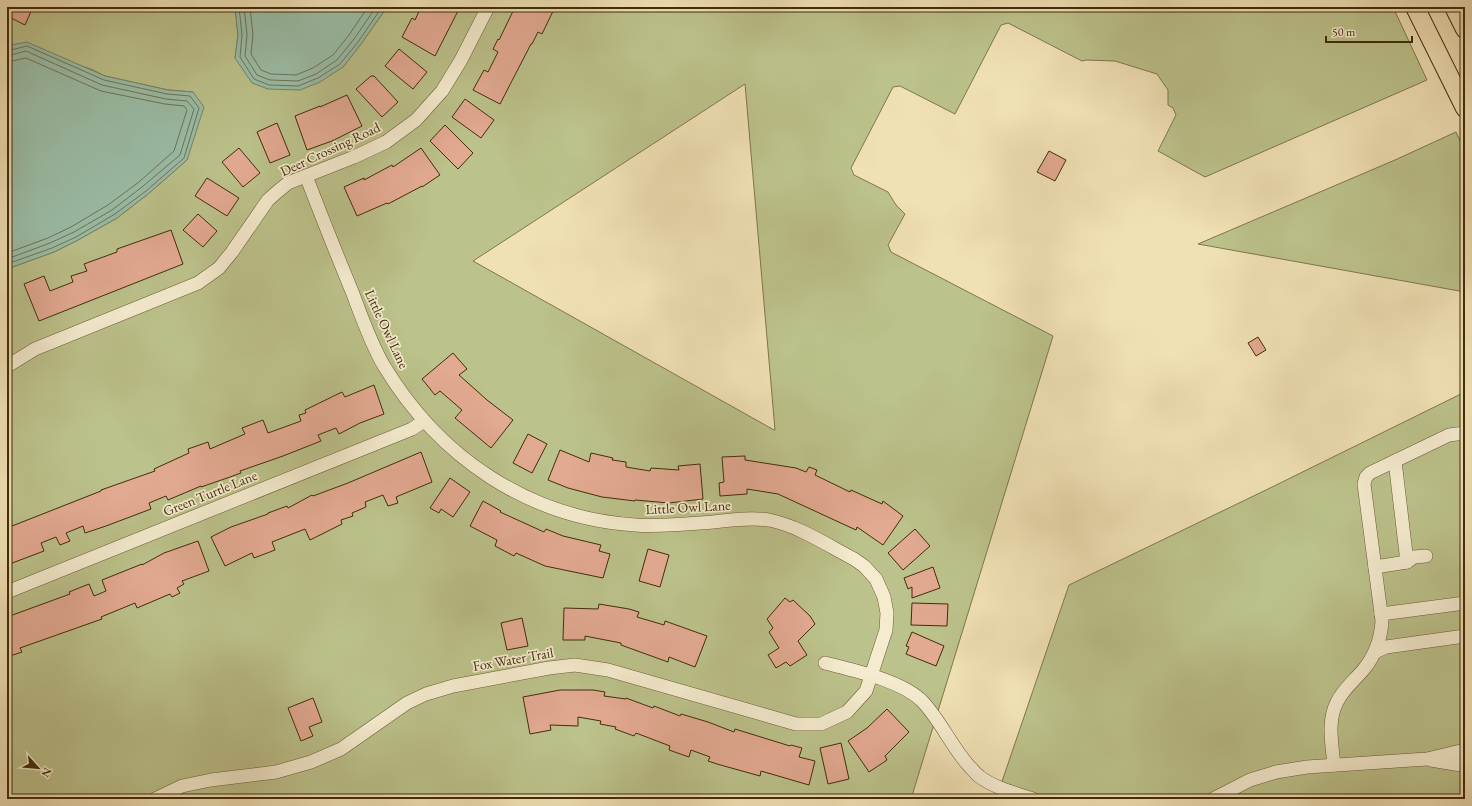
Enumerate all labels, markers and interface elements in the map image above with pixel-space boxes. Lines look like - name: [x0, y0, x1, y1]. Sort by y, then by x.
- scale bar: [1326, 18, 1412, 44]
- text: 50 m: [1332, 24, 1356, 40]
- street label: Deer Crossing Road: [277, 118, 384, 180]
- street label: Little Owl Lane: [361, 287, 413, 372]
- street label: Green Turtle Lane: [160, 466, 260, 520]
- street label: Little Owl Lane: [645, 496, 731, 518]
- street label: Fox Water Trail: [471, 643, 555, 675]
- north arrow: [18, 748, 58, 788]
- text: N: [39, 765, 55, 780]

